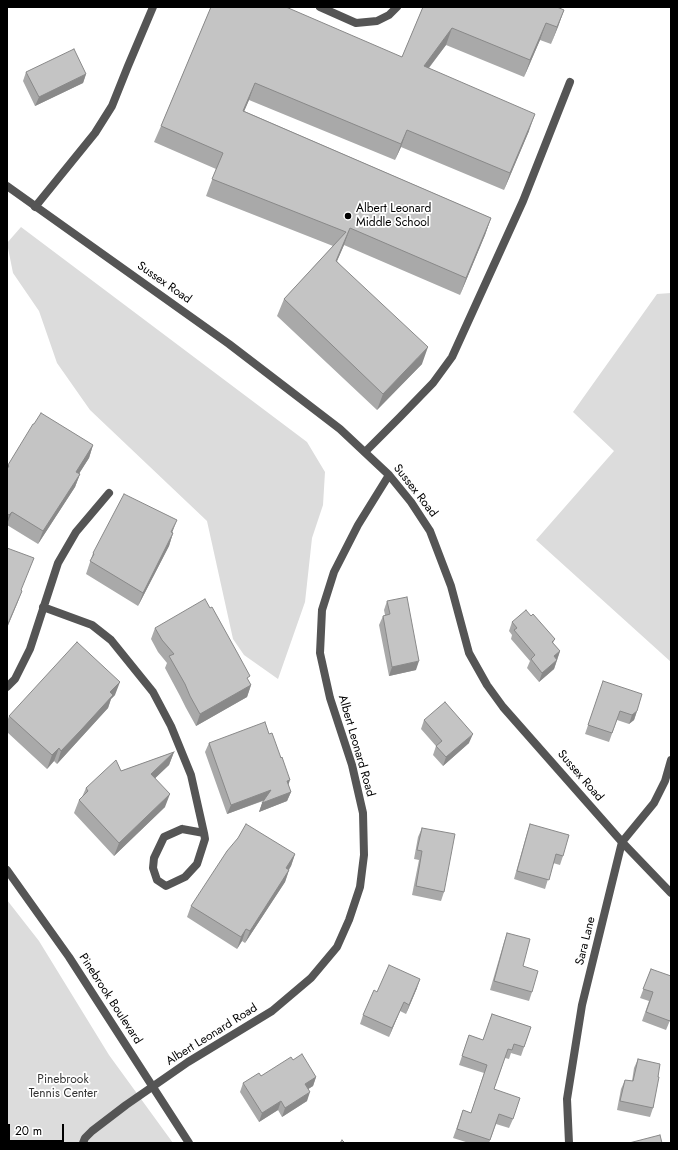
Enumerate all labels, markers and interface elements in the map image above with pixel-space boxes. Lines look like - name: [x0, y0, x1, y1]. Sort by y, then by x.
- place label: Albert Leonard Middle School: [356, 202, 431, 230]
- marker: Albert Leonard Middle School: [343, 211, 353, 221]
- street label: Sussex Road: [134, 259, 194, 307]
- street label: Sussex Road: [390, 462, 440, 520]
- street label: Albert Leonard Road: [335, 694, 377, 798]
- street label: Sussex Road: [554, 747, 606, 805]
- street label: Sara Lane: [573, 915, 599, 967]
- street label: Pinebrook Boulevard: [75, 951, 145, 1047]
- street label: Albert Leonard Road: [164, 1001, 260, 1069]
- park label: Pinebrook Tennis Center: [29, 1073, 97, 1101]
- scale bar: [10, 1116, 66, 1142]
- text: 20 m: [15, 1122, 42, 1140]

